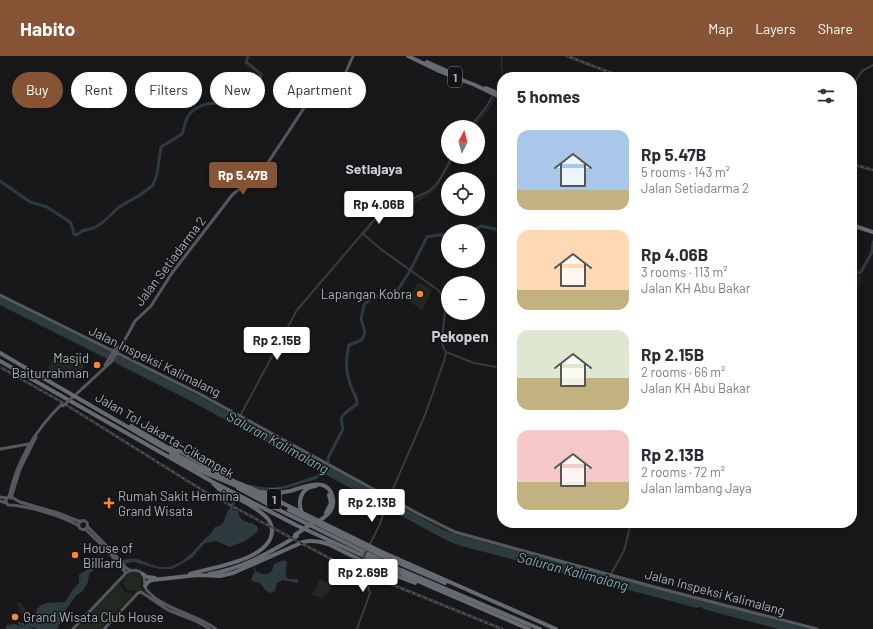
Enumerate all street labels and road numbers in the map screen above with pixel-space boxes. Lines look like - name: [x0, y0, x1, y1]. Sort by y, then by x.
- road number: 1: [448, 67, 462, 87]
- street label: Jalan Setiadarma 2: [131, 213, 209, 309]
- street label: Jalan Inspeksi Kalimalang: [87, 322, 223, 400]
- street label: Jalan Tol Jakarta–Cikampek: [93, 389, 238, 482]
- road number: 1: [267, 489, 281, 509]
- street label: Jalan Inspeksi Kalimalang: [643, 566, 787, 618]

